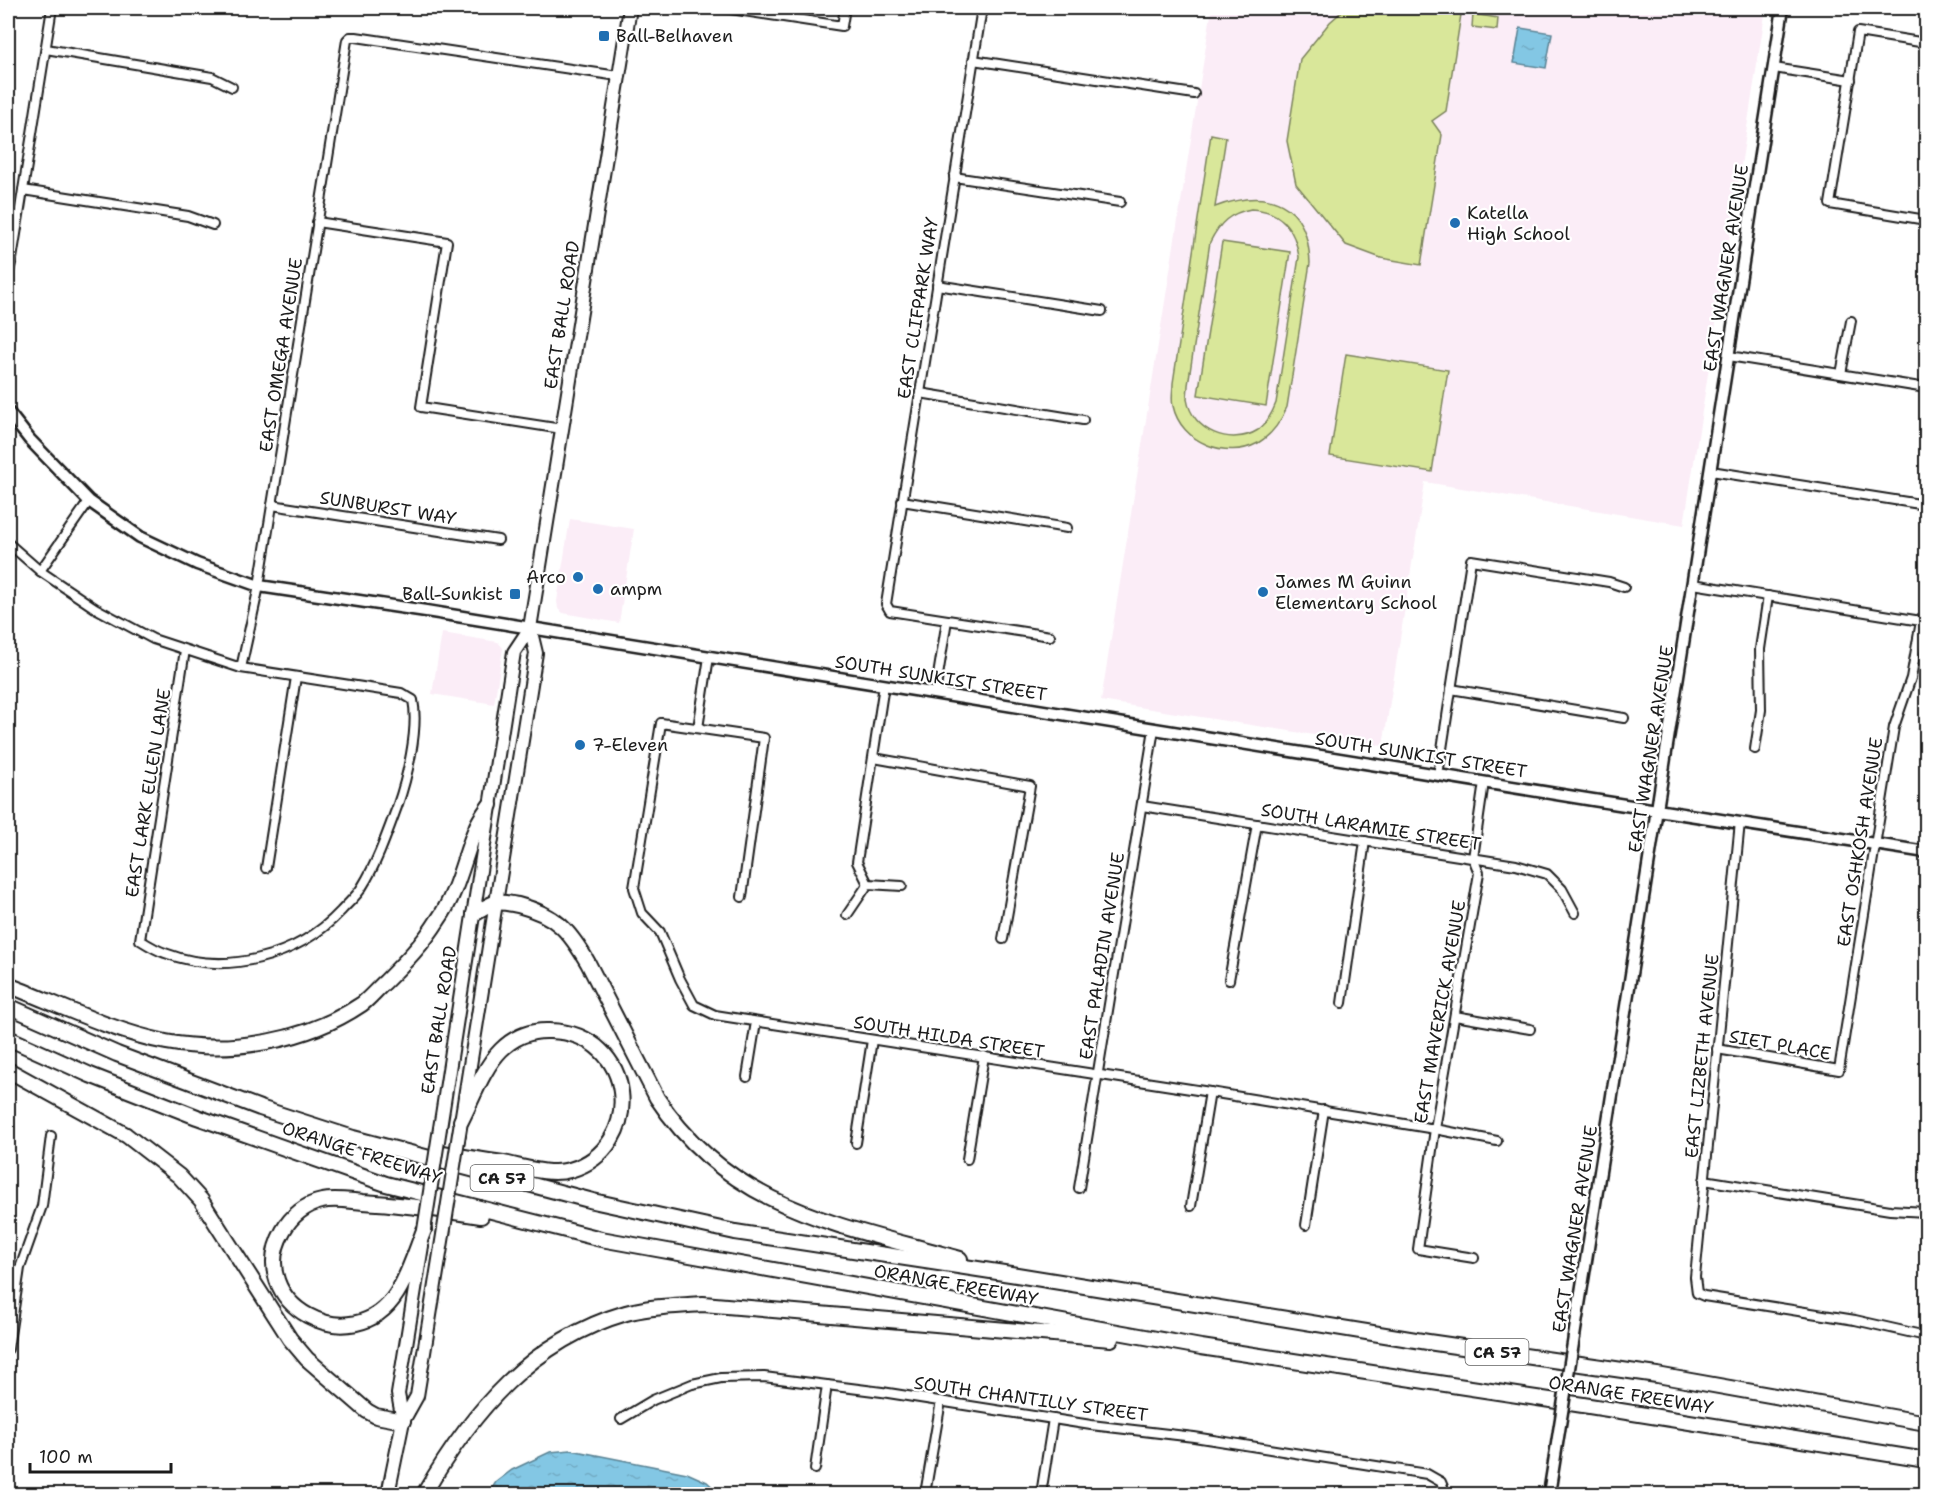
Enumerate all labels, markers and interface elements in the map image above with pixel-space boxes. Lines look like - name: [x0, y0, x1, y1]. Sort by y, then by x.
- place label: Ball-Belhaven: [616, 24, 733, 48]
- marker: Ball-Belhaven: [597, 29, 611, 43]
- street label: EAST WAGNER AVENUE: [1698, 163, 1754, 373]
- place label: Katella High School: [1467, 201, 1570, 246]
- street label: EAST CLIFPARK WAY: [892, 215, 944, 401]
- marker: Katella High School: [1448, 216, 1462, 230]
- street label: EAST BALL ROAD: [538, 239, 586, 391]
- street label: EAST OMEGA AVENUE: [254, 256, 308, 454]
- street label: SUNBURST WAY: [318, 485, 458, 531]
- place label: Arco: [526, 565, 566, 589]
- marker: Arco: [571, 570, 585, 584]
- place label: James M Guinn Elementary School: [1275, 570, 1438, 615]
- place label: ampm: [610, 577, 662, 601]
- place label: Ball-Sunkist: [402, 582, 503, 606]
- marker: ampm: [591, 582, 605, 596]
- marker: James M Guinn Elementary School: [1256, 585, 1270, 599]
- marker: Ball-Sunkist: [508, 587, 522, 601]
- street label: EAST WAGNER AVENUE: [1623, 644, 1679, 854]
- street label: SOUTH SUNKIST STREET: [833, 649, 1049, 707]
- street label: EAST LARK ELLEN LANE: [120, 687, 176, 899]
- street label: SOUTH SUNKIST STREET: [1313, 726, 1529, 784]
- place label: 7-Eleven: [592, 733, 668, 757]
- street label: EAST OSHKOSH AVENUE: [1832, 736, 1888, 948]
- marker: 7-Eleven: [573, 738, 587, 752]
- street label: SOUTH LARAMIE STREET: [1259, 798, 1483, 856]
- street label: EAST PALADIN AVENUE: [1074, 851, 1130, 1061]
- street label: EAST MAVERICK AVENUE: [1409, 898, 1471, 1126]
- street label: EAST BALL ROAD: [415, 944, 463, 1096]
- street label: EAST LIZBETH AVENUE: [1679, 953, 1725, 1159]
- street label: SOUTH HILDA STREET: [852, 1010, 1046, 1064]
- street label: SIET PLACE: [1727, 1024, 1833, 1066]
- street label: ORANGE FREEWAY: [279, 1116, 445, 1190]
- street label: EAST WAGNER AVENUE: [1547, 1124, 1603, 1334]
- road number: CA 57: [470, 1165, 534, 1191]
- street label: ORANGE FREEWAY: [872, 1259, 1040, 1311]
- road number: CA 57: [1466, 1339, 1528, 1365]
- street label: ORANGE FREEWAY: [1547, 1370, 1715, 1420]
- street label: SOUTH CHANTILLY STREET: [912, 1371, 1150, 1427]
- scale bar: [30, 1436, 171, 1474]
- text: 100 m: [39, 1445, 93, 1469]

